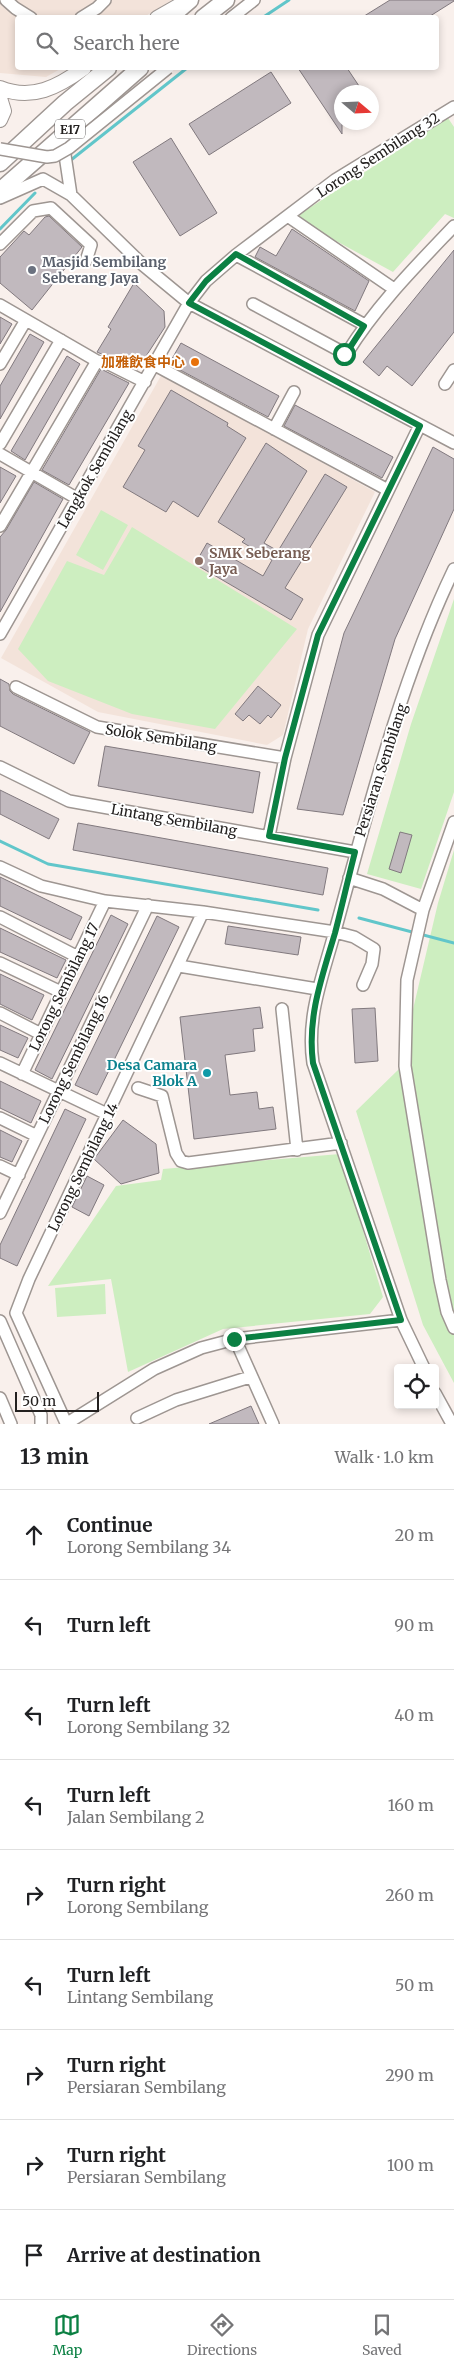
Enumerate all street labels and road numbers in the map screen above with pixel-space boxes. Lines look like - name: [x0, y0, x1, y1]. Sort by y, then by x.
- street label: Lorong Sembilang 32: [313, 109, 443, 201]
- road number: E17: [55, 120, 85, 138]
- street label: Lengkok Sembilang: [54, 406, 137, 532]
- street label: Persiaran Sembilang: [351, 701, 411, 839]
- street label: Solok Sembilang: [104, 720, 219, 756]
- street label: Lintang Sembilang: [109, 800, 239, 840]
- street label: Lorong Sembilang 17: [25, 920, 103, 1054]
- street label: Lorong Sembilang 16: [35, 992, 113, 1126]
- street label: Lorong Sembilang 14: [44, 1099, 122, 1234]

